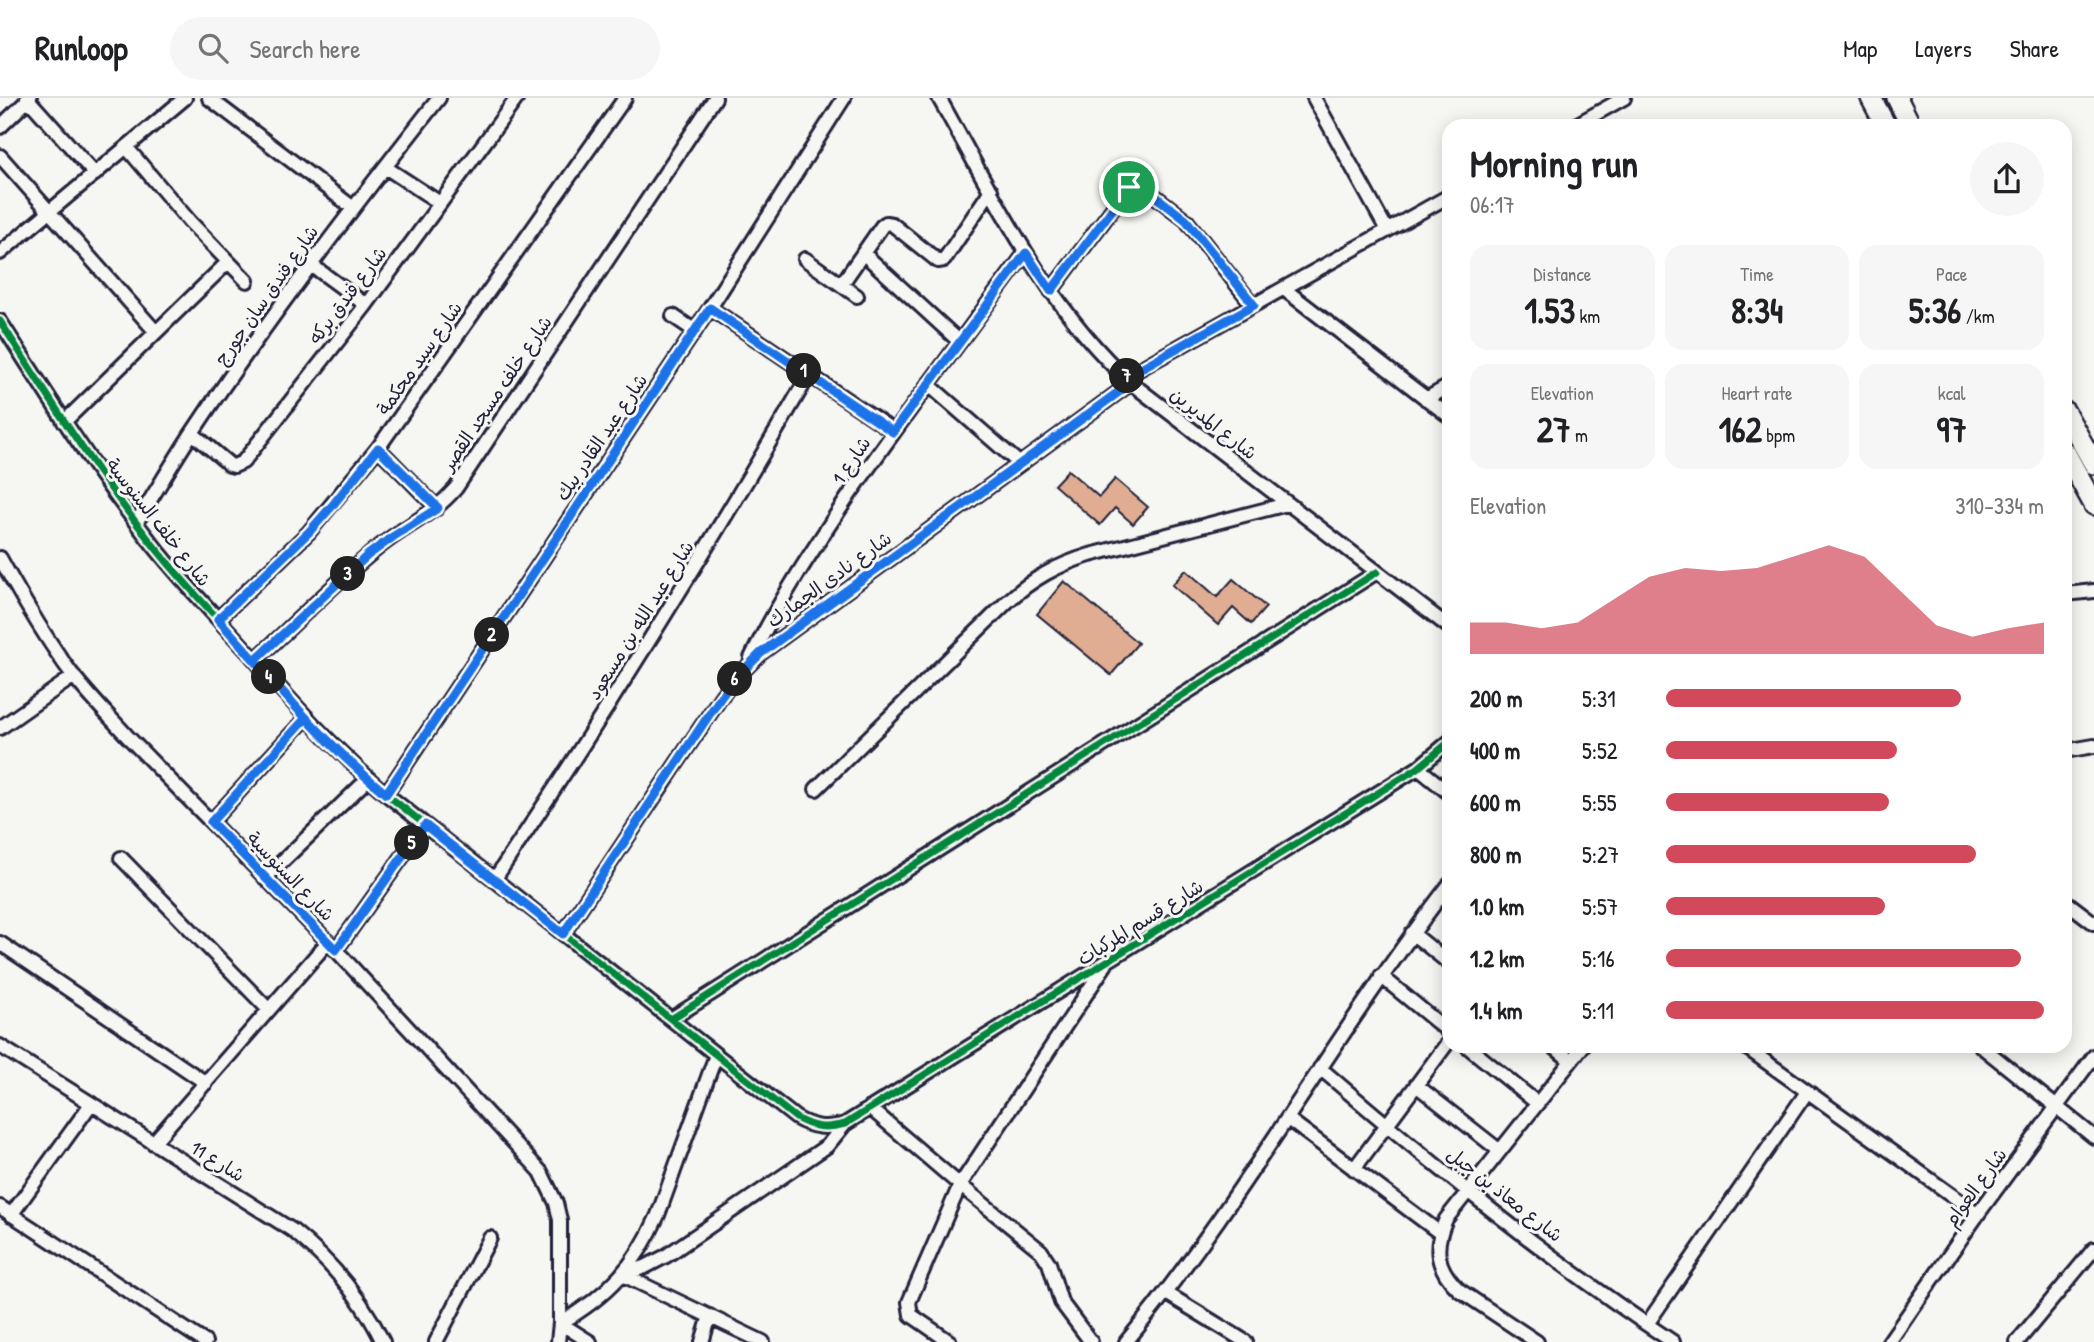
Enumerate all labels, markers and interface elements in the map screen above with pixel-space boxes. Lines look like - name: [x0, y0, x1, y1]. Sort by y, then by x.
- search box: [170, 17, 660, 80]
- text: Runloop: [35, 26, 128, 70]
- icon: search: [194, 29, 232, 67]
- text: Search here: [250, 31, 361, 66]
- text: Map: [1843, 32, 1877, 64]
- text: Layers: [1915, 32, 1972, 64]
- text: Share: [2010, 32, 2059, 64]
- text: Morning run: [1470, 137, 1638, 189]
- button: share: [1970, 142, 2044, 216]
- pin: [1099, 157, 1159, 217]
- icon: arrive: [1110, 168, 1148, 206]
- text: 06:17: [1470, 189, 1515, 220]
- street label: شارع فندق سان جورج: [208, 220, 325, 371]
- street label: شارع فندق بركه: [302, 241, 393, 350]
- text: Distance: [1533, 261, 1591, 287]
- text: Time: [1740, 261, 1774, 287]
- text: Pace: [1936, 261, 1967, 287]
- text: 1.53: [1524, 287, 1575, 334]
- text: 8:34: [1731, 287, 1783, 334]
- text: 5:36: [1909, 287, 1961, 334]
- street label: شارع سيد محكمة: [370, 296, 469, 421]
- text: km: [1575, 303, 1600, 329]
- text: /km: [1961, 303, 1995, 329]
- street label: شارع خلف مسجد القصر: [433, 310, 558, 478]
- pin: 1: [786, 354, 822, 388]
- text: 1: [800, 357, 807, 383]
- pin: 7: [1110, 358, 1144, 394]
- text: 7: [1122, 362, 1131, 388]
- street label: شارع عبد القادر بيك: [549, 368, 654, 506]
- text: Elevation: [1531, 380, 1594, 406]
- text: Heart rate: [1722, 380, 1792, 406]
- text: kcal: [1938, 380, 1966, 406]
- street label: شارع المديرين: [1164, 381, 1263, 466]
- text: 27: [1537, 406, 1571, 453]
- text: 162: [1719, 406, 1762, 453]
- text: 97: [1937, 406, 1967, 453]
- text: m: [1571, 422, 1588, 448]
- text: bpm: [1762, 422, 1795, 448]
- street label: شارع 1: [826, 431, 877, 490]
- street label: شارع خلف السنوسية: [100, 452, 217, 592]
- text: Elevation: [1470, 490, 1546, 521]
- text: 310–334 m: [1955, 490, 2044, 521]
- street label: شارع نادى الجمارك: [761, 525, 897, 634]
- street label: شارع عبد الله بن مسعود: [580, 535, 700, 705]
- pin: 3: [330, 556, 366, 592]
- text: 3: [343, 560, 352, 586]
- pin: 2: [475, 618, 510, 652]
- text: 2: [487, 621, 496, 647]
- pin: 4: [252, 660, 286, 694]
- pin: 6: [718, 662, 752, 696]
- text: 4: [265, 663, 272, 689]
- text: 6: [731, 665, 738, 691]
- text: 200 m: [1470, 683, 1522, 714]
- text: 5:31: [1582, 683, 1616, 714]
- text: 400 m: [1470, 735, 1520, 766]
- text: 5:52: [1582, 735, 1618, 766]
- text: 600 m: [1470, 787, 1521, 818]
- text: 5:55: [1582, 787, 1617, 818]
- street label: شارع السنوسية: [241, 825, 340, 927]
- pin: 5: [394, 826, 430, 860]
- text: 5: [407, 829, 416, 855]
- text: 800 m: [1470, 839, 1522, 870]
- text: 5:27: [1582, 839, 1619, 870]
- street label: شارع قسم المركبات: [1072, 873, 1209, 973]
- text: 1.0 km: [1470, 891, 1524, 922]
- text: 5:57: [1582, 891, 1618, 922]
- text: 1.2 km: [1470, 943, 1525, 974]
- text: 5:16: [1582, 943, 1615, 974]
- text: 1.4 km: [1470, 995, 1522, 1026]
- text: 5:11: [1582, 995, 1614, 1026]
- street label: شارع 11: [185, 1134, 250, 1189]
- street label: شارع معاذ بن جبل: [1441, 1141, 1568, 1248]
- street label: شارع العوام: [1938, 1142, 2014, 1233]

